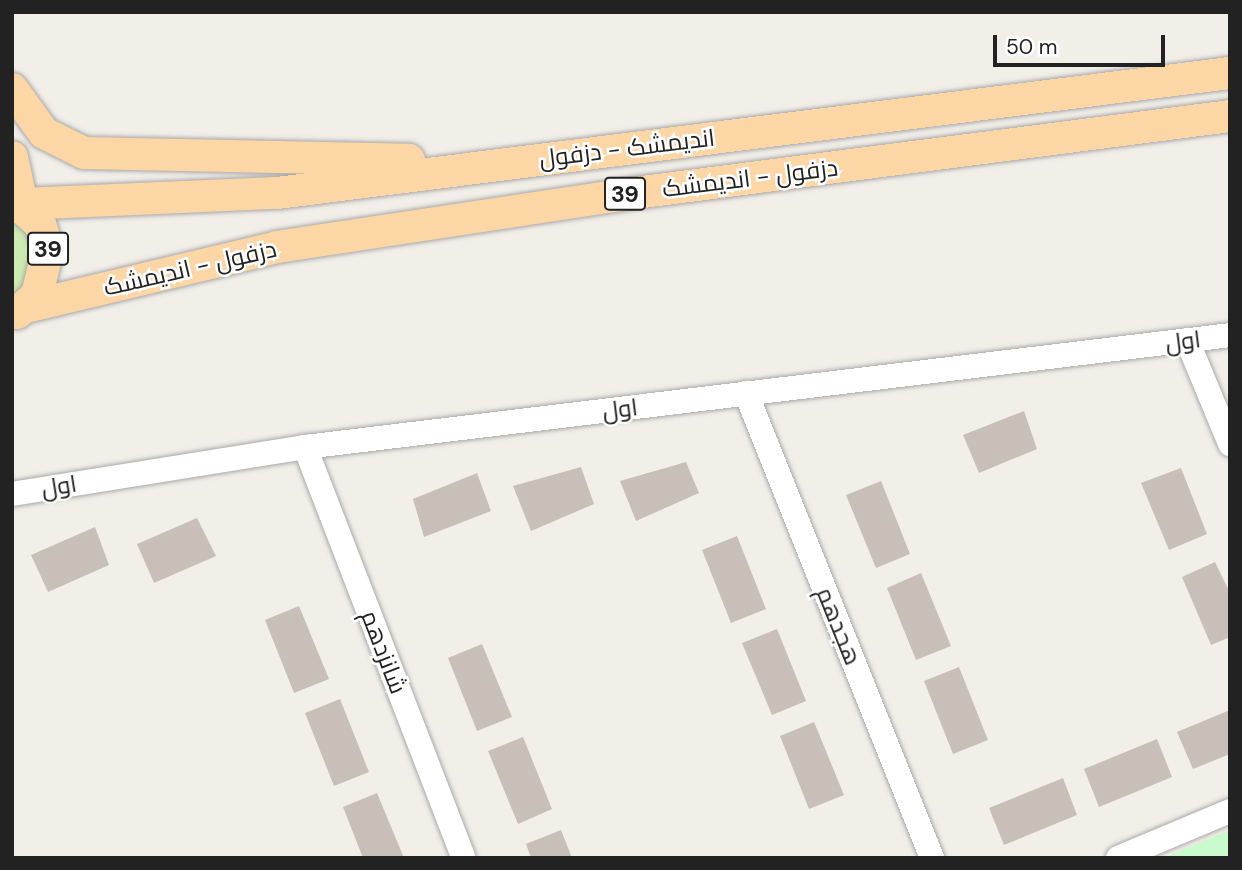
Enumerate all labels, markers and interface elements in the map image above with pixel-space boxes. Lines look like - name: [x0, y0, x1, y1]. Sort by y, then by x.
- scale bar: [997, 21, 1168, 65]
- text: 50 m: [1006, 33, 1057, 61]
- street label: اندیمشک - دزفول: [538, 123, 716, 173]
- street label: دزفول - اندیمشک: [661, 153, 839, 203]
- road number: 39: [604, 174, 646, 214]
- road number: 39: [27, 230, 69, 268]
- street label: دزفول - اندیمشک: [101, 234, 279, 302]
- street label: اول: [1164, 325, 1202, 357]
- street label: اول: [601, 393, 639, 425]
- street label: اول: [39, 469, 79, 503]
- street label: هجدهم: [810, 583, 868, 669]
- street label: شانزدهم: [355, 606, 413, 698]

